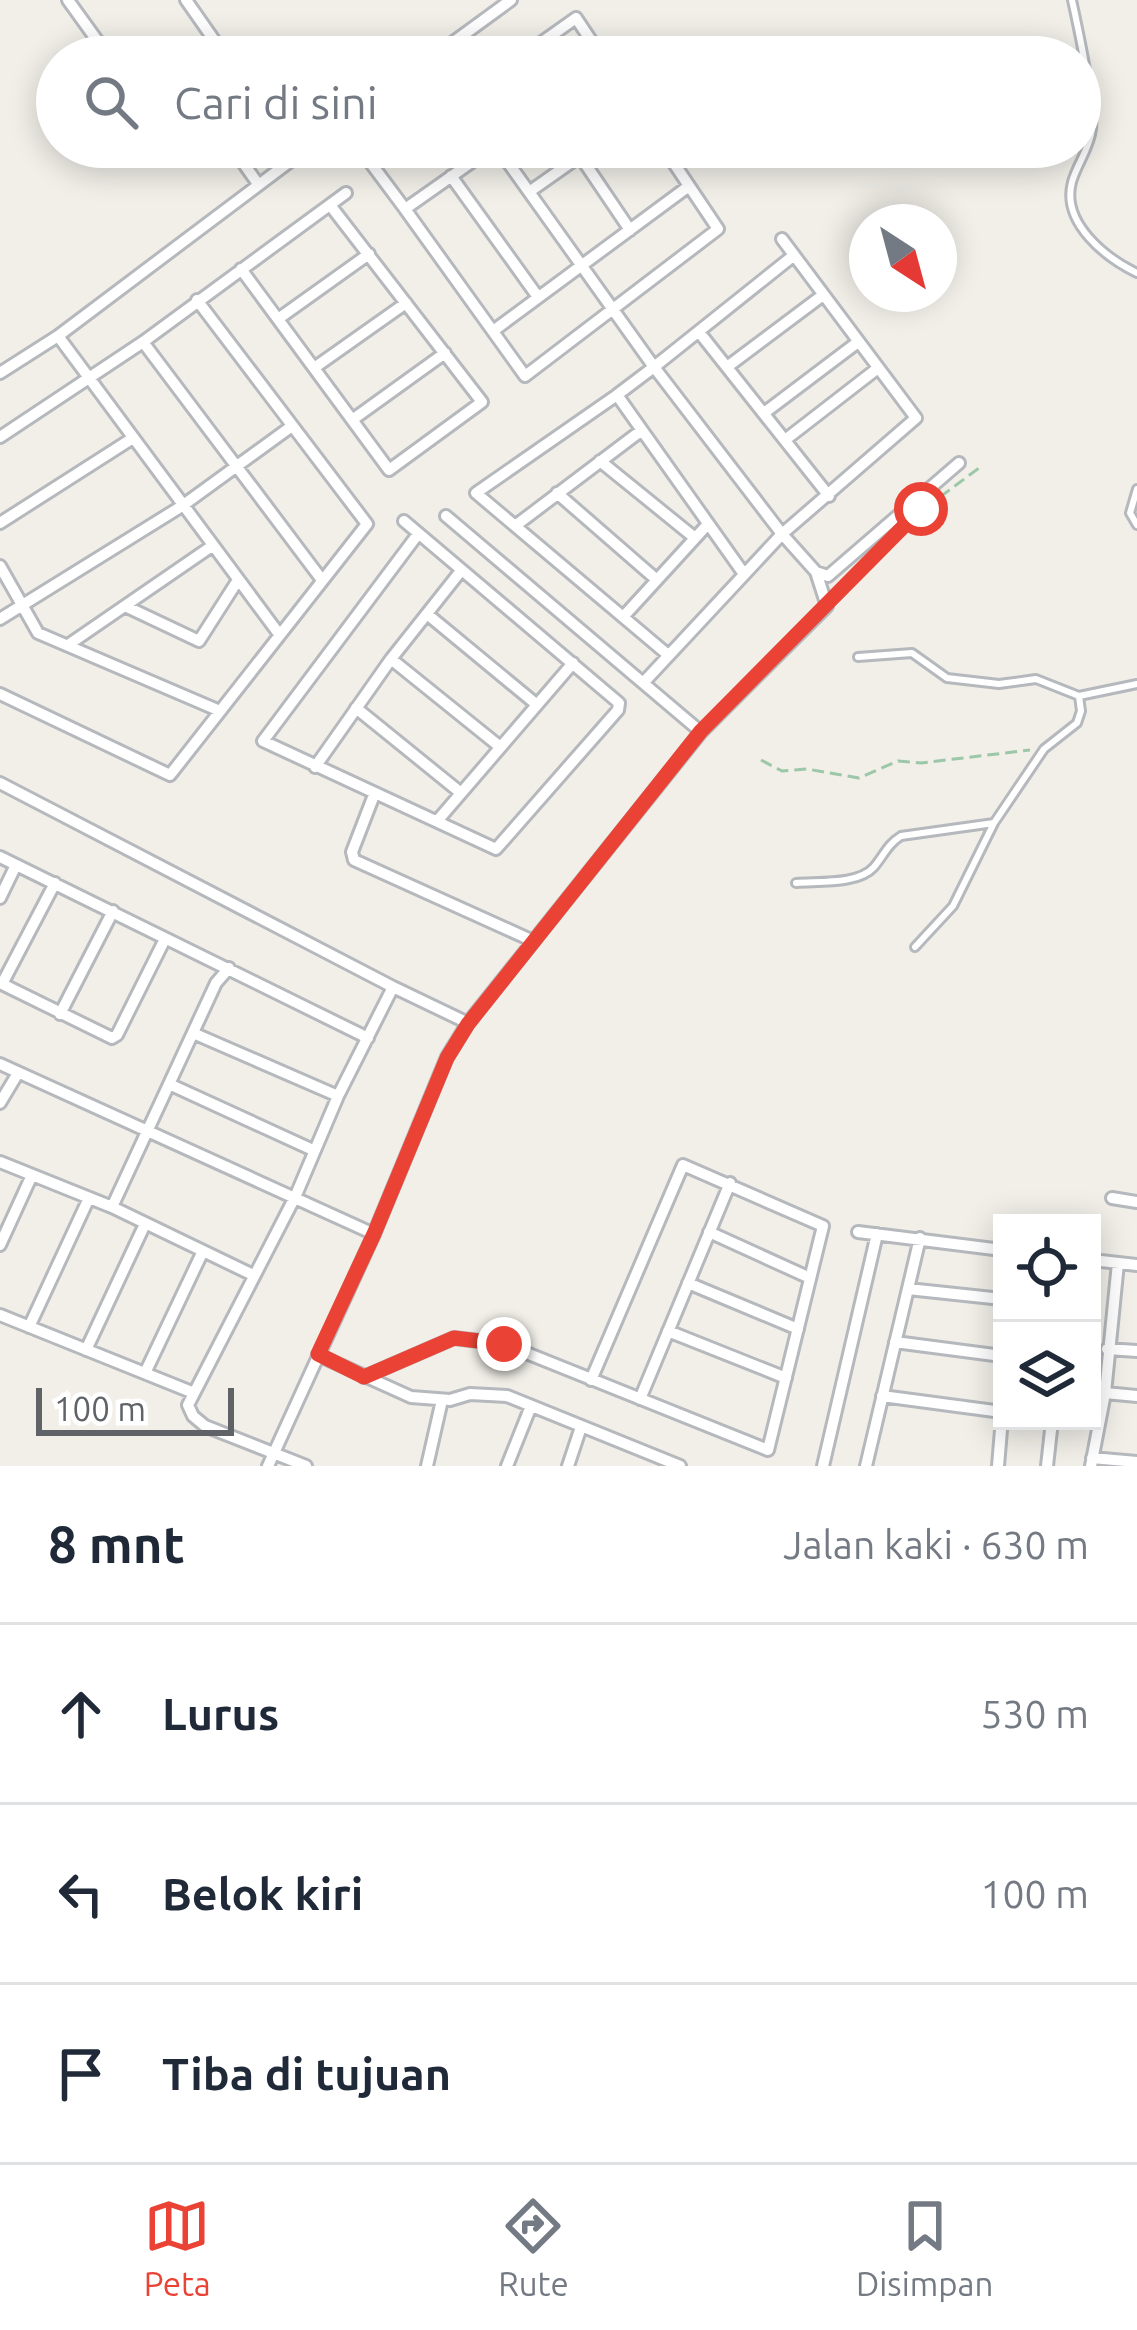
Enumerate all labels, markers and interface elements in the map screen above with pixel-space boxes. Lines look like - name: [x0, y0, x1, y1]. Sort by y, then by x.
- search box: [36, 36, 1101, 168]
- icon: search: [78, 69, 144, 135]
- text: Cari di sini: [174, 77, 378, 128]
- north arrow: [849, 204, 957, 312]
- route start: [894, 482, 948, 536]
- map controls: [993, 1214, 1101, 1430]
- button: locate: [993, 1214, 1101, 1322]
- route end: [477, 1317, 531, 1371]
- button: layers: [993, 1322, 1101, 1430]
- scale bar: [36, 1382, 234, 1435]
- text: 100 m: [54, 1390, 146, 1427]
- text: 8 mnt: [48, 1515, 185, 1573]
- text: Jalan kaki · 630 m: [783, 1523, 1089, 1566]
- icon: ahead: [48, 1681, 114, 1747]
- text: Lurus: [162, 1688, 279, 1739]
- text: 530 m: [980, 1692, 1089, 1735]
- icon: left: [48, 1861, 114, 1927]
- text: Belok kiri: [162, 1868, 363, 1919]
- text: 100 m: [980, 1872, 1089, 1915]
- icon: arrive: [48, 2041, 114, 2107]
- text: Tiba di tujuan: [162, 2048, 451, 2099]
- tab: Peta: [144, 2193, 211, 2302]
- tab: Rute: [498, 2193, 569, 2302]
- tab: Disimpan: [856, 2193, 993, 2302]

